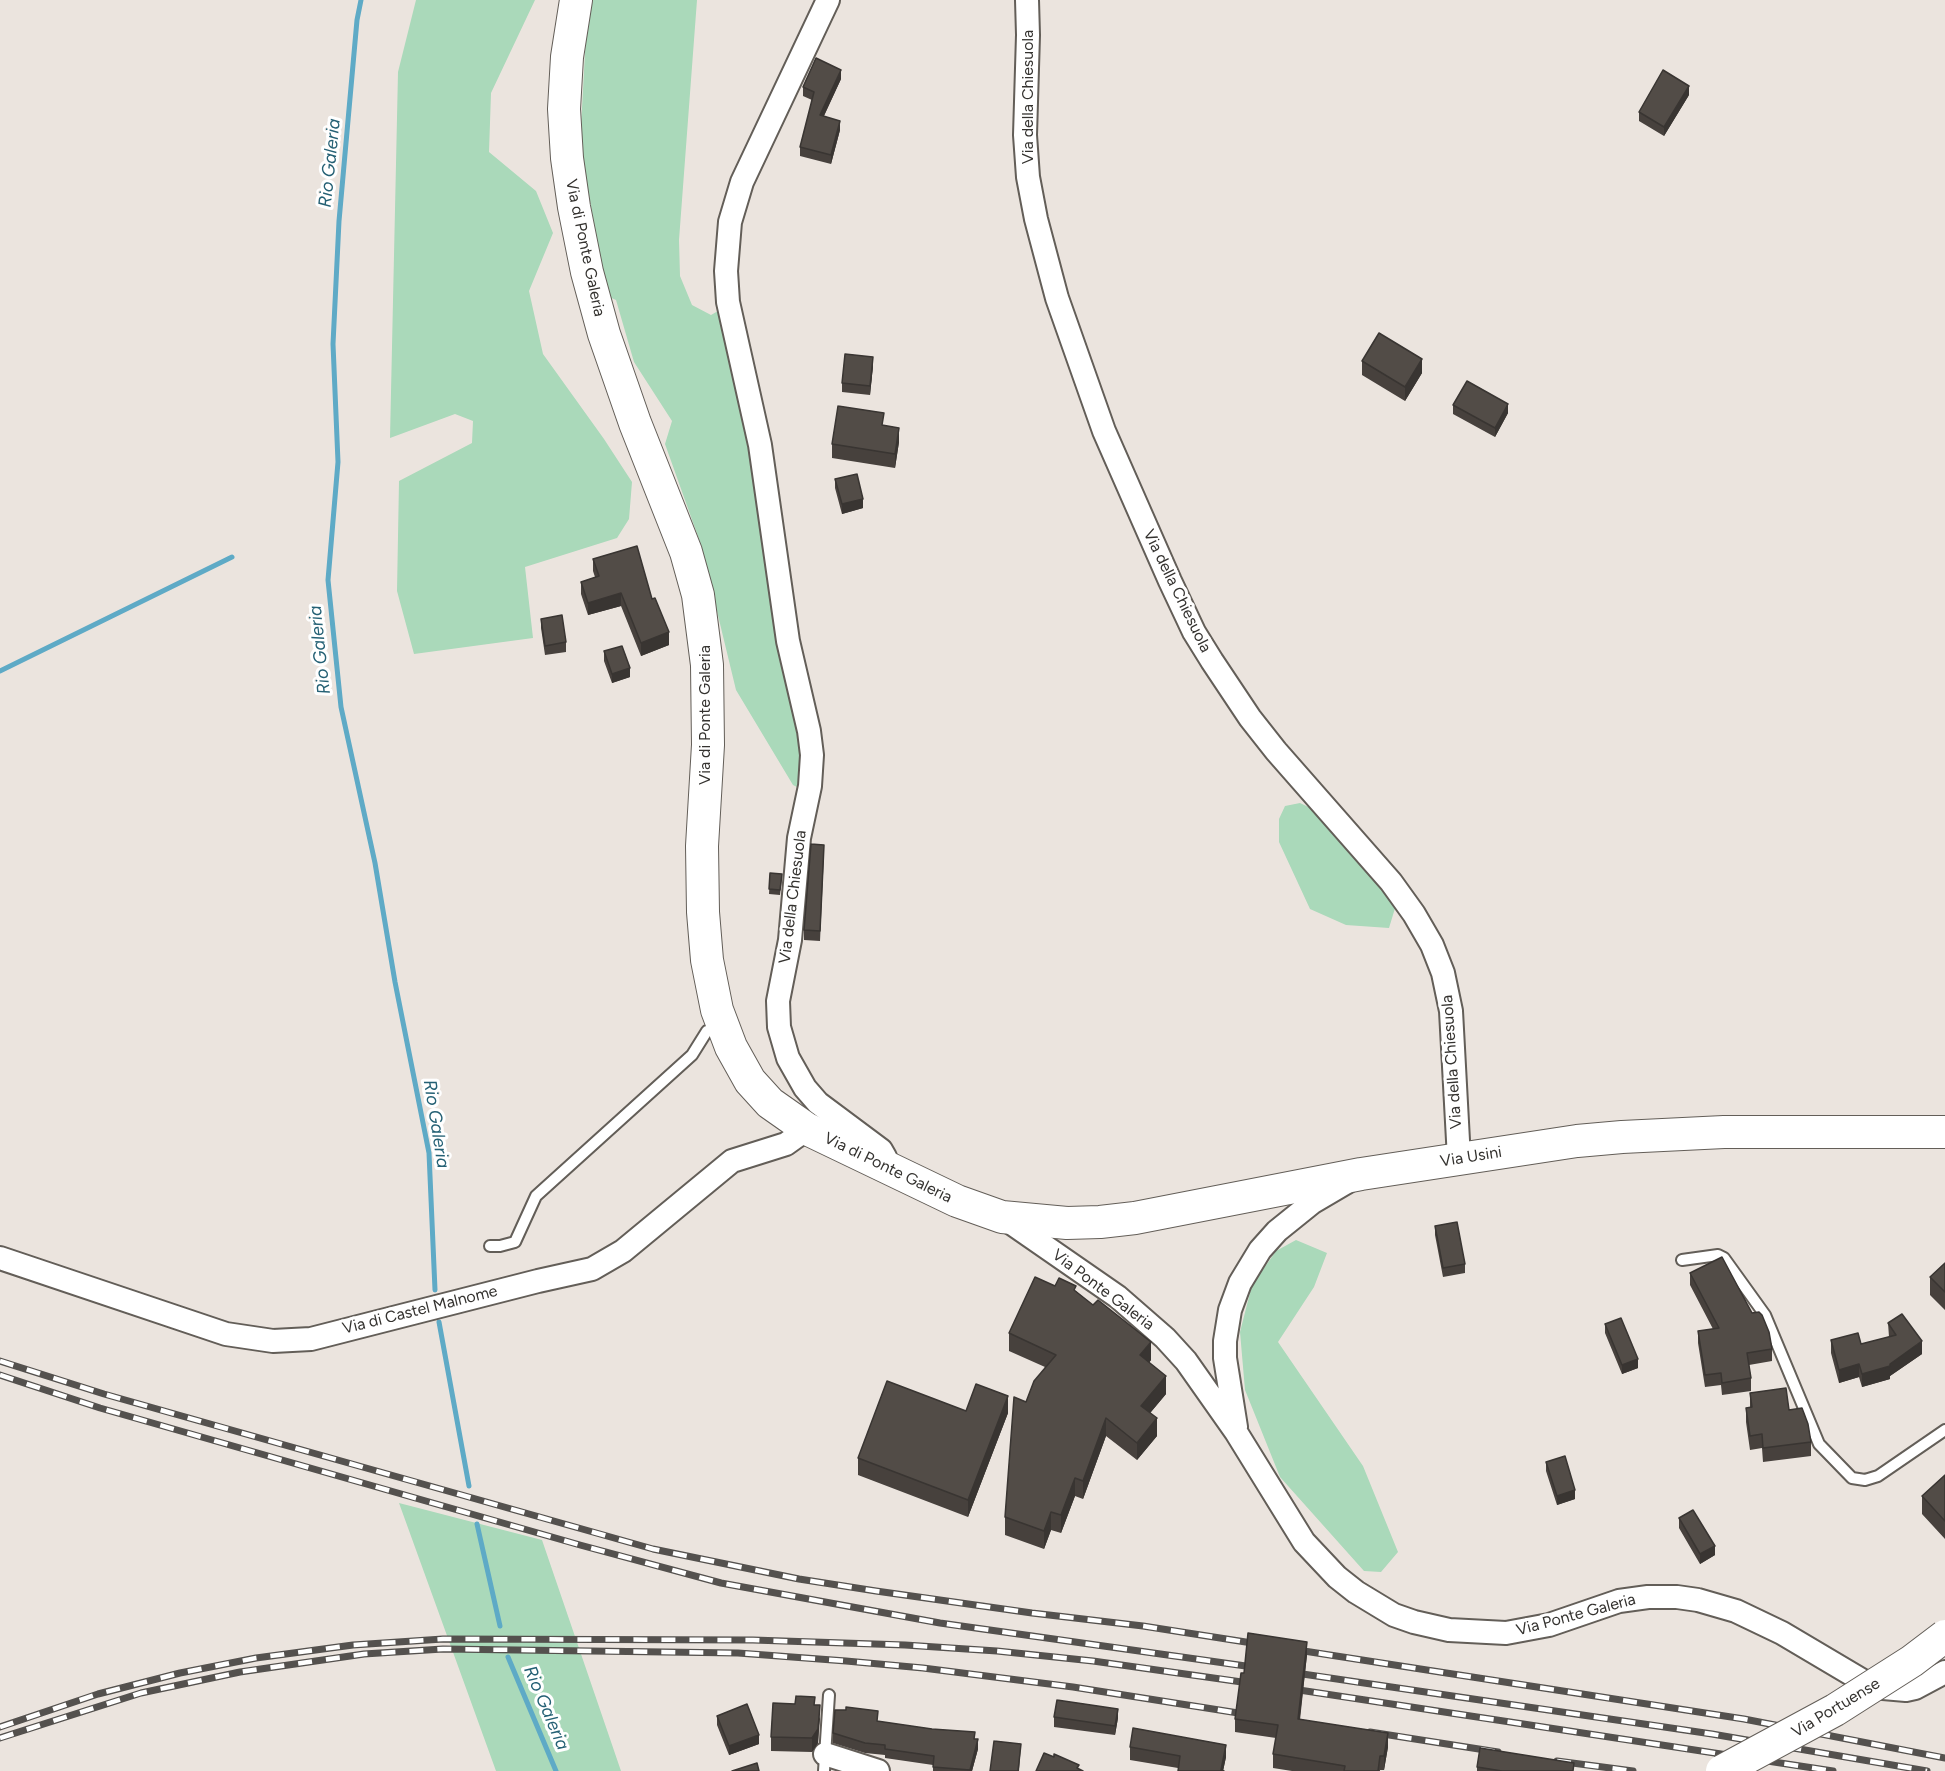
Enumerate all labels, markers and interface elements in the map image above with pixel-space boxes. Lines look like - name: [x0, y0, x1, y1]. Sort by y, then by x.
- street label: Via della Chiesuola: [1018, 30, 1038, 164]
- water label: Rio Galeria: [315, 117, 345, 209]
- street label: Via di Ponte Galeria: [561, 178, 609, 318]
- street label: Via della Chiesuola: [1139, 526, 1215, 656]
- water label: Rio Galeria: [305, 604, 335, 696]
- street label: Via di Ponte Galeria: [695, 645, 715, 785]
- street label: Via della Chiesuola: [775, 829, 811, 965]
- street label: Via della Chiesuola: [1438, 994, 1466, 1130]
- water label: Rio Galeria: [418, 1078, 454, 1170]
- street label: Via di Ponte Galeria: [821, 1129, 955, 1207]
- street label: Via Usini: [1439, 1143, 1503, 1171]
- street label: Via Ponte Galeria: [1048, 1245, 1158, 1335]
- street label: Via di Castel Malnome: [340, 1281, 500, 1339]
- street label: Via Ponte Galeria: [1514, 1590, 1638, 1640]
- water label: Rio Galeria: [519, 1663, 573, 1753]
- street label: Via Portuense: [1788, 1674, 1884, 1742]

